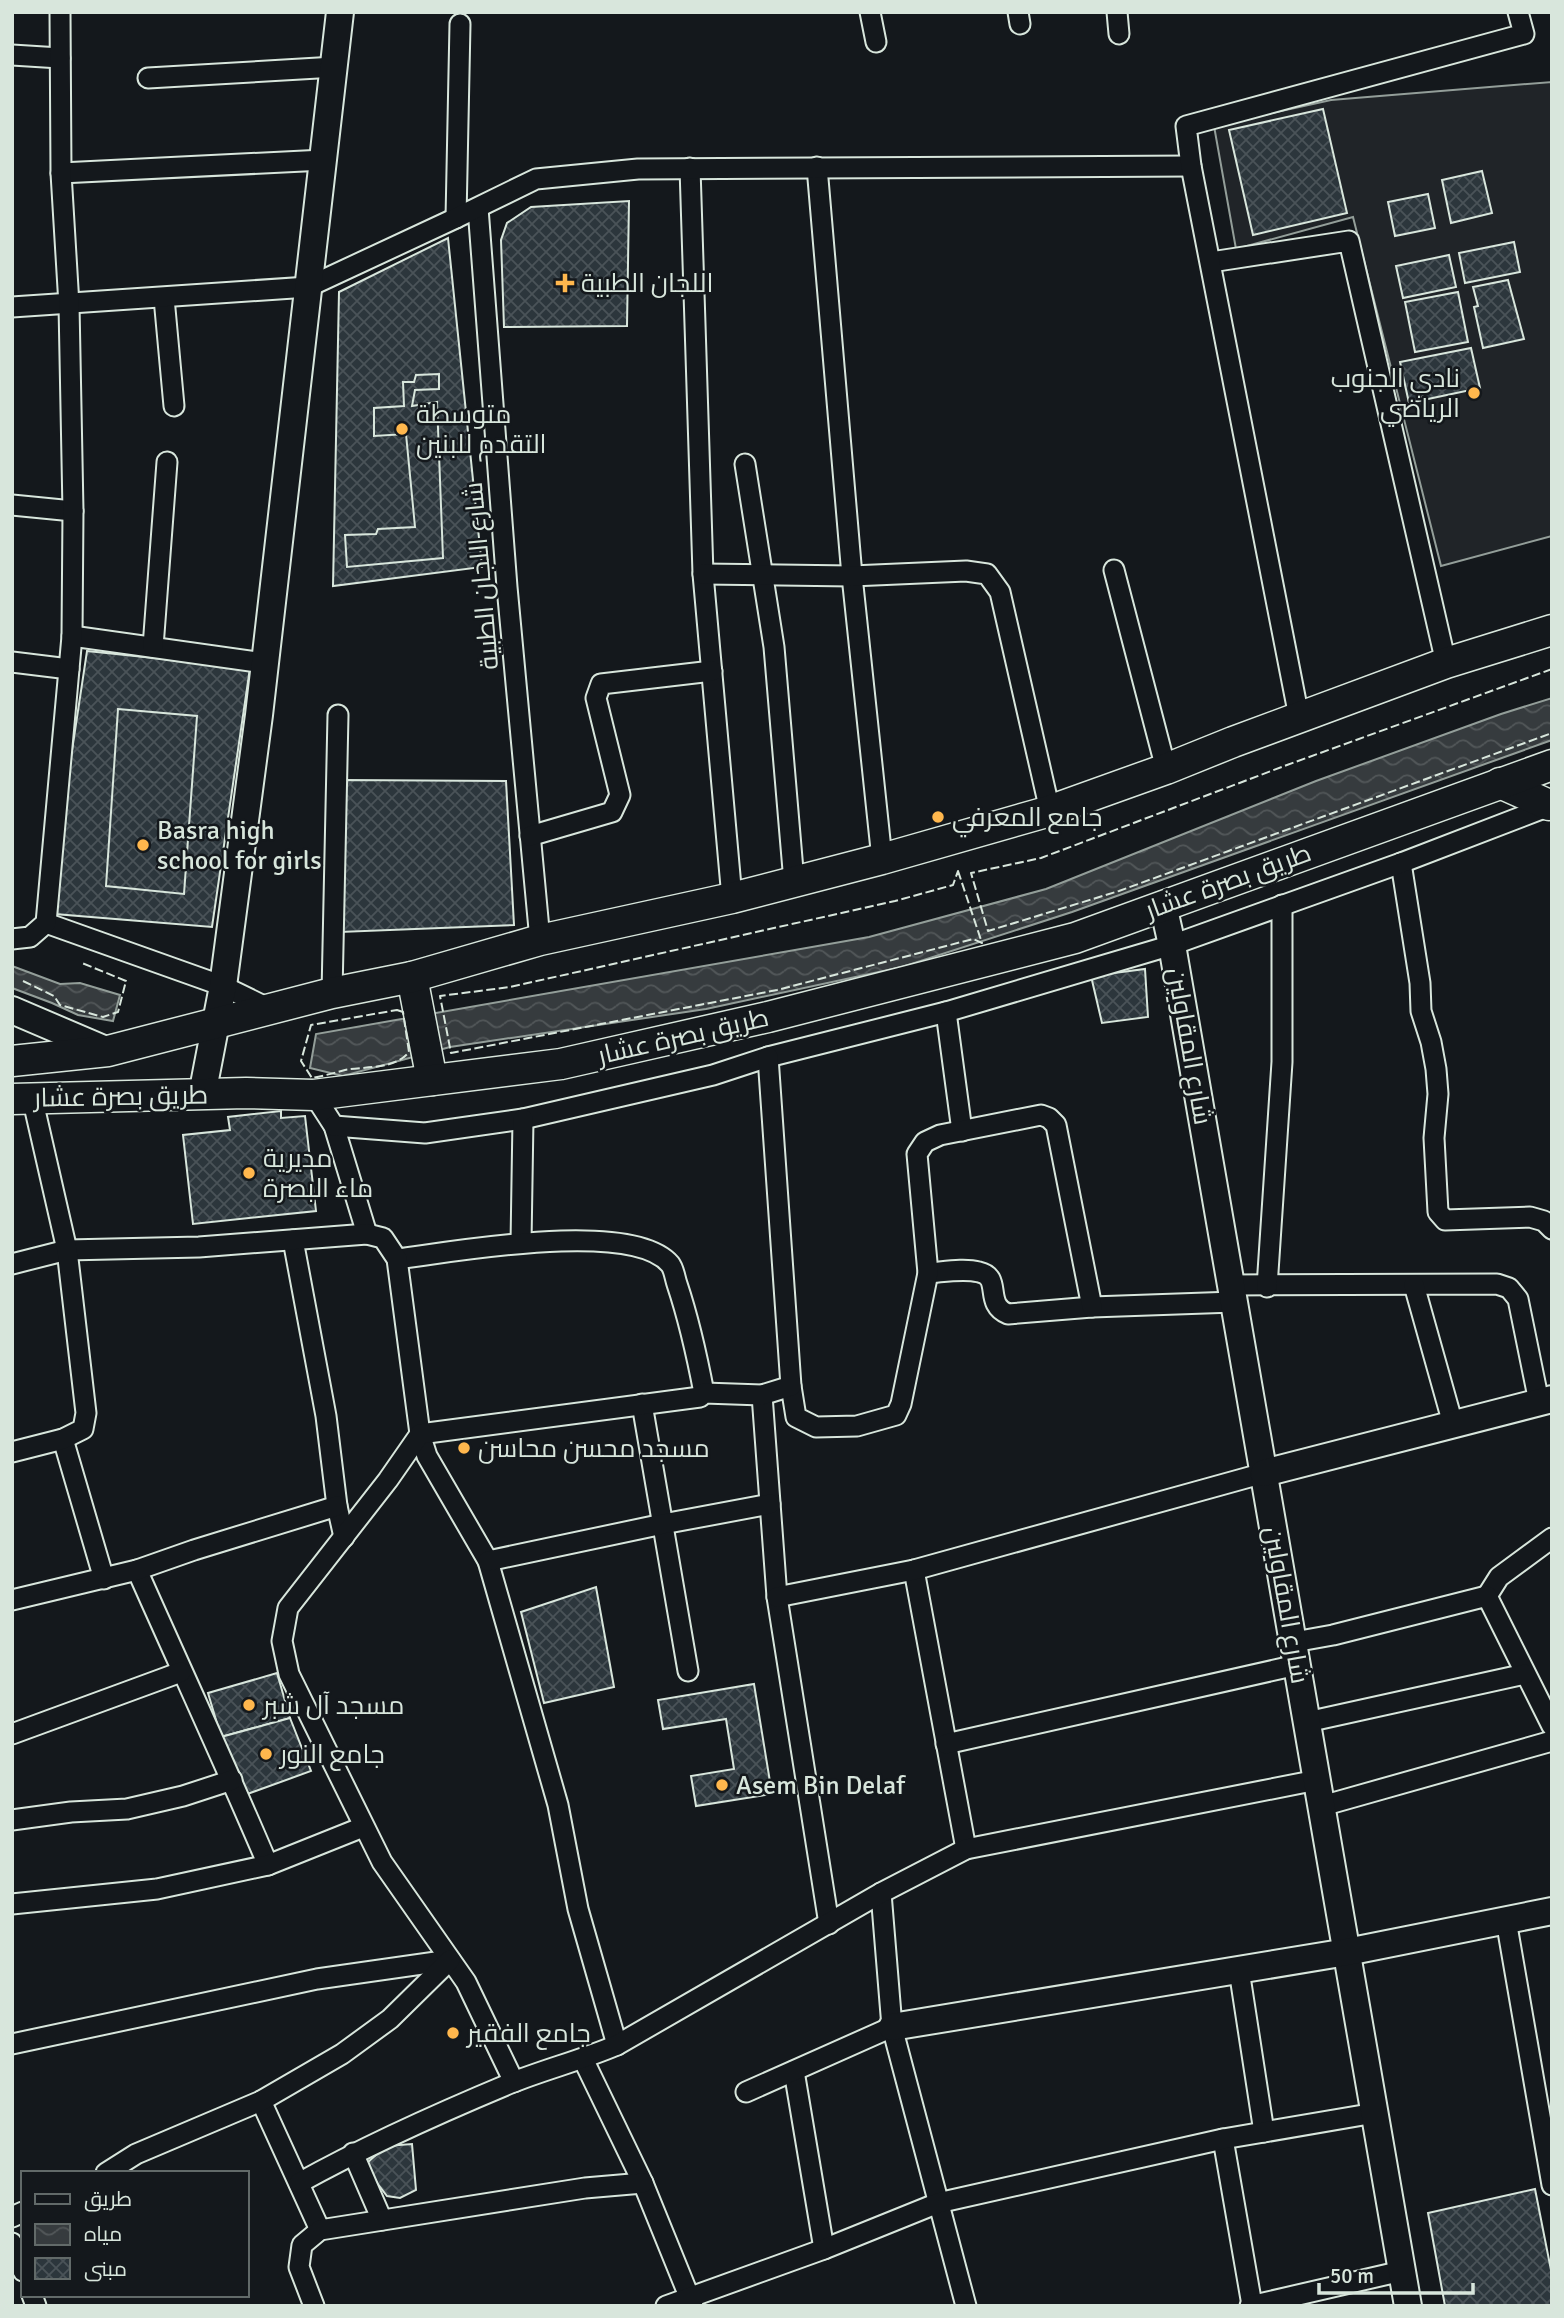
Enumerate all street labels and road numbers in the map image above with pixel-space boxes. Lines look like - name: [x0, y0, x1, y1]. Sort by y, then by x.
- street label: شارع اللجان الطبية: [458, 481, 506, 671]
- street label: طريق بصرة عشار: [1139, 837, 1316, 927]
- street label: شارع المقاولين: [1159, 965, 1219, 1127]
- street label: طريق بصرة عشار: [593, 1002, 772, 1073]
- street label: طريق بصرة عشار: [32, 1079, 208, 1115]
- street label: شارع المقاولين: [1256, 1524, 1316, 1686]

